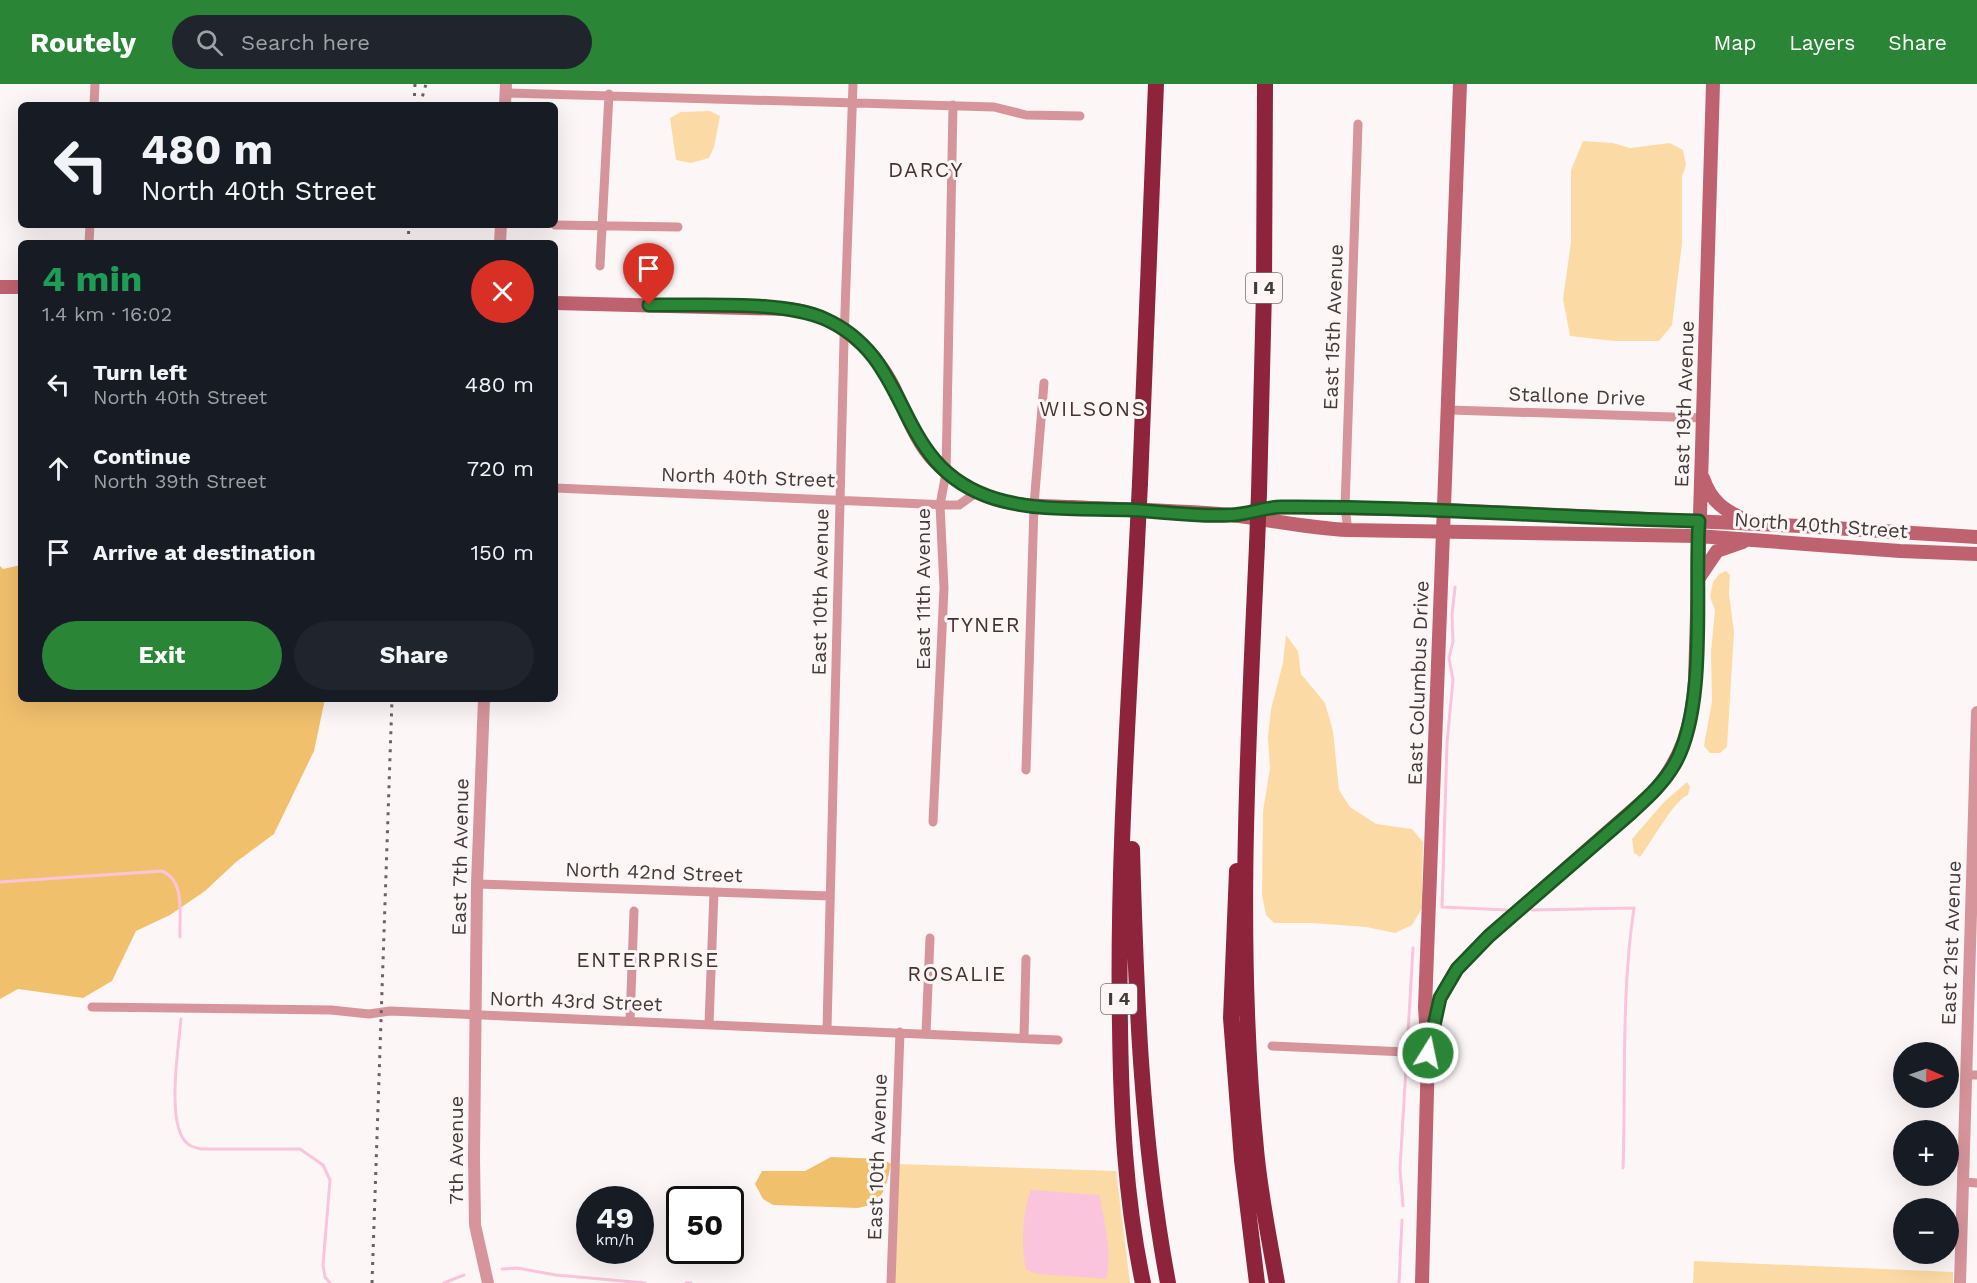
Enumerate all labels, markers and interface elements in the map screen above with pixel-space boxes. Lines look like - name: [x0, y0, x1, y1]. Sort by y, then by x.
- search box: [172, 15, 592, 69]
- text: Routely: [30, 26, 136, 59]
- icon: search: [193, 26, 226, 59]
- text: Search here: [241, 30, 370, 55]
- text: Map: [1713, 30, 1756, 55]
- text: Layers: [1789, 30, 1855, 55]
- text: Share: [1888, 30, 1947, 55]
- text: 480 m: [141, 125, 273, 174]
- icon: left: [42, 126, 120, 204]
- district label: DARCY: [888, 157, 964, 182]
- text: North 40th Street: [141, 175, 376, 207]
- pin: [623, 243, 674, 305]
- street label: East 15th Avenue: [1318, 243, 1348, 411]
- icon: arrive: [632, 252, 665, 285]
- text: 4 min: [42, 258, 142, 300]
- button: close: [471, 260, 534, 323]
- road number: I 4: [1246, 273, 1282, 303]
- text: 1.4 km · 16:02: [42, 302, 172, 326]
- street label: East 19th Avenue: [1669, 320, 1699, 488]
- text: Turn left: [93, 360, 187, 385]
- icon: left: [42, 368, 75, 401]
- text: 480 m: [465, 372, 534, 397]
- street label: Stallone Drive: [1508, 382, 1646, 410]
- text: North 40th Street: [93, 385, 267, 409]
- district label: WILSONS: [1039, 396, 1147, 421]
- text: Continue: [93, 444, 191, 469]
- icon: ahead: [42, 452, 75, 485]
- text: 720 m: [467, 456, 534, 481]
- street label: North 40th Street: [661, 462, 836, 492]
- text: North 39th Street: [93, 469, 266, 493]
- street label: North 40th Street: [1733, 507, 1909, 543]
- street label: East 10th Avenue: [807, 508, 833, 676]
- street label: East 11th Avenue: [911, 508, 935, 670]
- icon: arrive: [42, 536, 75, 569]
- text: Arrive at destination: [93, 540, 316, 565]
- text: 150 m: [470, 540, 534, 565]
- street label: East Columbus Drive: [1402, 580, 1434, 786]
- district label: TYNER: [947, 612, 1021, 637]
- button: Exit: [42, 621, 282, 690]
- button: Share: [294, 621, 534, 690]
- street label: East 7th Avenue: [447, 778, 473, 936]
- street label: North 42nd Street: [565, 857, 744, 887]
- street label: East 21st Avenue: [1936, 860, 1966, 1026]
- district label: ENTERPRISE: [576, 947, 720, 972]
- district label: ROSALIE: [907, 961, 1007, 986]
- road number: I 4: [1101, 984, 1137, 1014]
- street label: North 43rd Street: [489, 986, 663, 1016]
- position arrow: [1396, 1021, 1460, 1085]
- north arrow: [1893, 1042, 1959, 1108]
- map controls: [1893, 1042, 1959, 1264]
- street label: East 10th Avenue: [862, 1073, 892, 1241]
- street label: 7th Avenue: [444, 1096, 468, 1204]
- button: +: [1893, 1120, 1959, 1186]
- speed limit sign: 50: [666, 1186, 744, 1264]
- button: −: [1893, 1198, 1959, 1264]
- text: 49: [596, 1200, 634, 1235]
- text: km/h: [596, 1231, 634, 1249]

